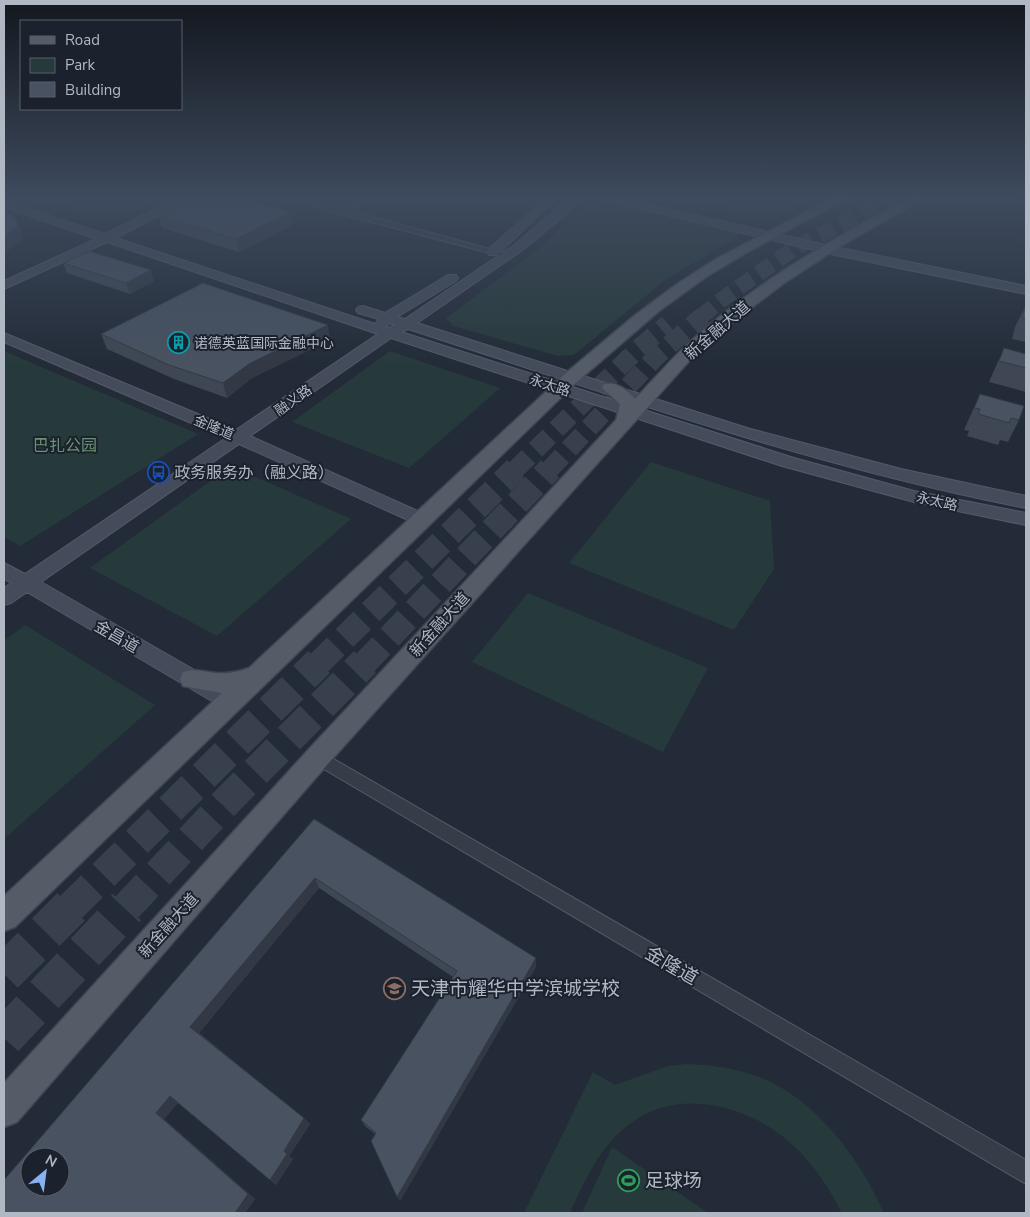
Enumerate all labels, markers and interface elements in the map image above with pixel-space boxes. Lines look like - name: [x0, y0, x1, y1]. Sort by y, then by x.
- legend: [20, 20, 182, 110]
- text: Road: [65, 30, 100, 50]
- text: Park: [65, 55, 95, 75]
- text: Building: [65, 80, 121, 100]
- street label: 新金融大道: [680, 296, 755, 365]
- building icon: 诺德英蓝国际金融中心: [166, 331, 190, 355]
- place label: 诺德英蓝国际金融中心: [194, 334, 334, 353]
- street label: 永太路: [527, 370, 573, 401]
- street label: 融义路: [271, 381, 316, 420]
- street label: 金隆道: [191, 411, 237, 444]
- park label: 巴扎公园: [33, 435, 97, 457]
- bus stop icon: 政务服务办（融义路）: [146, 460, 170, 484]
- place label: 政务服务办（融义路）: [174, 462, 334, 484]
- street label: 永太路: [914, 488, 959, 515]
- street label: 新金融大道: [405, 588, 475, 662]
- street label: 金昌道: [90, 615, 143, 658]
- street label: 新金融大道: [134, 889, 204, 963]
- street label: 金隆道: [640, 940, 703, 991]
- school or university icon: 天津市耀华中学滨城学校: [383, 976, 407, 1000]
- place label: 天津市耀华中学滨城学校: [411, 976, 620, 1002]
- north arrow: [20, 1147, 70, 1197]
- text: N: [42, 1150, 60, 1172]
- sports icon: 足球场: [617, 1168, 641, 1192]
- place label: 足球场: [645, 1168, 702, 1194]

